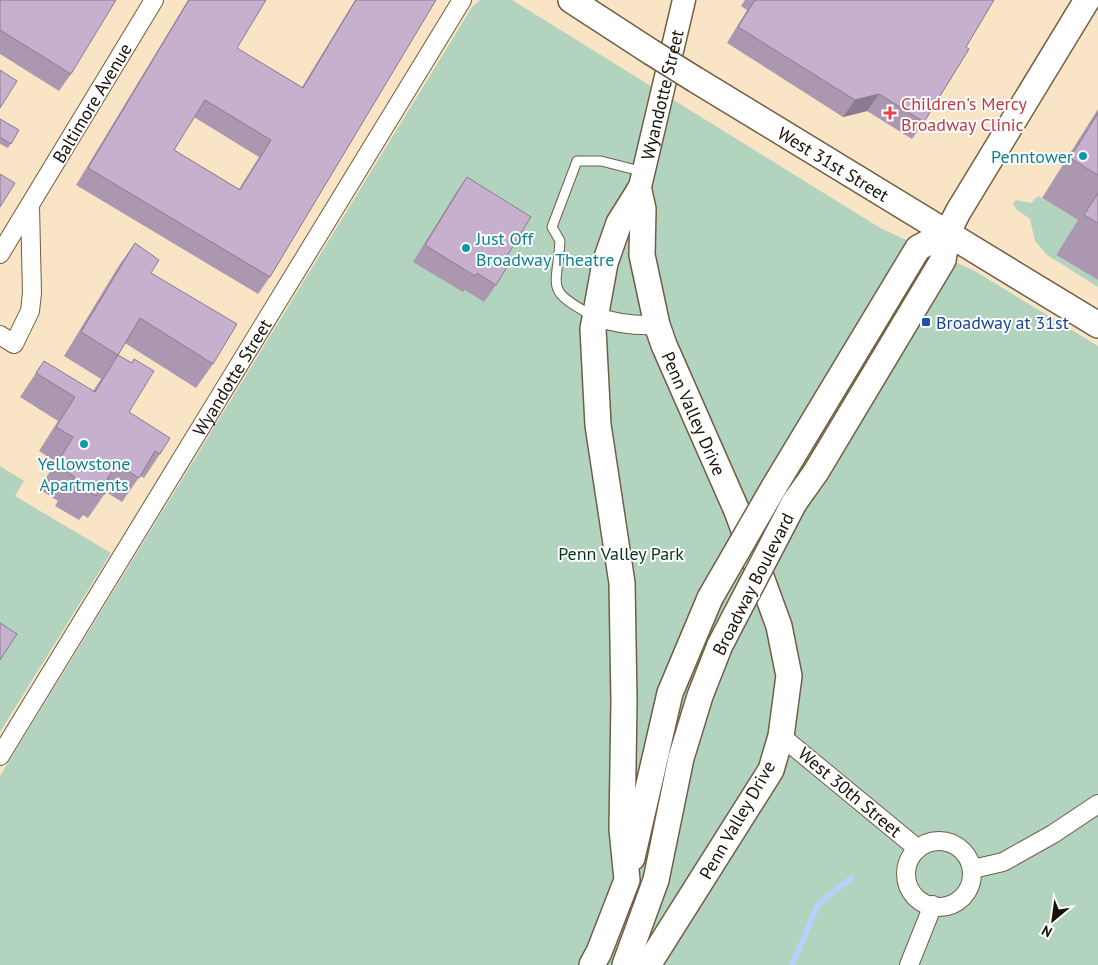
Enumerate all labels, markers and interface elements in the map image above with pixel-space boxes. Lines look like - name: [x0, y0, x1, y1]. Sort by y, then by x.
- street label: Wyandotte Street: [635, 27, 688, 162]
- street label: Baltimore Avenue: [47, 39, 137, 167]
- place label: Children's Mercy Broadway Clinic: [901, 92, 1028, 136]
- marker: Children's Mercy Broadway Clinic: [883, 106, 897, 120]
- street label: West 31st Street: [774, 121, 893, 206]
- place label: Penntower: [991, 145, 1073, 168]
- marker: Penntower: [1077, 150, 1089, 162]
- place label: Just Off Broadway Theatre: [475, 227, 614, 271]
- marker: Just Off Broadway Theatre: [460, 242, 472, 254]
- place label: Broadway at 31st: [936, 311, 1069, 334]
- street label: Wyandotte Street: [187, 314, 276, 440]
- marker: Broadway at 31st: [920, 316, 932, 328]
- street label: Penn Valley Drive: [657, 348, 731, 479]
- marker: Yellowstone Apartments: [78, 438, 90, 450]
- place label: Yellowstone Apartments: [38, 452, 130, 496]
- street label: Broadway Boulevard: [707, 509, 799, 659]
- park label: Penn Valley Park: [558, 542, 684, 565]
- street label: West 30th Street: [794, 742, 906, 842]
- street label: Penn Valley Drive: [694, 757, 780, 883]
- north arrow: [1028, 895, 1078, 945]
- text: N: [1038, 921, 1055, 941]

